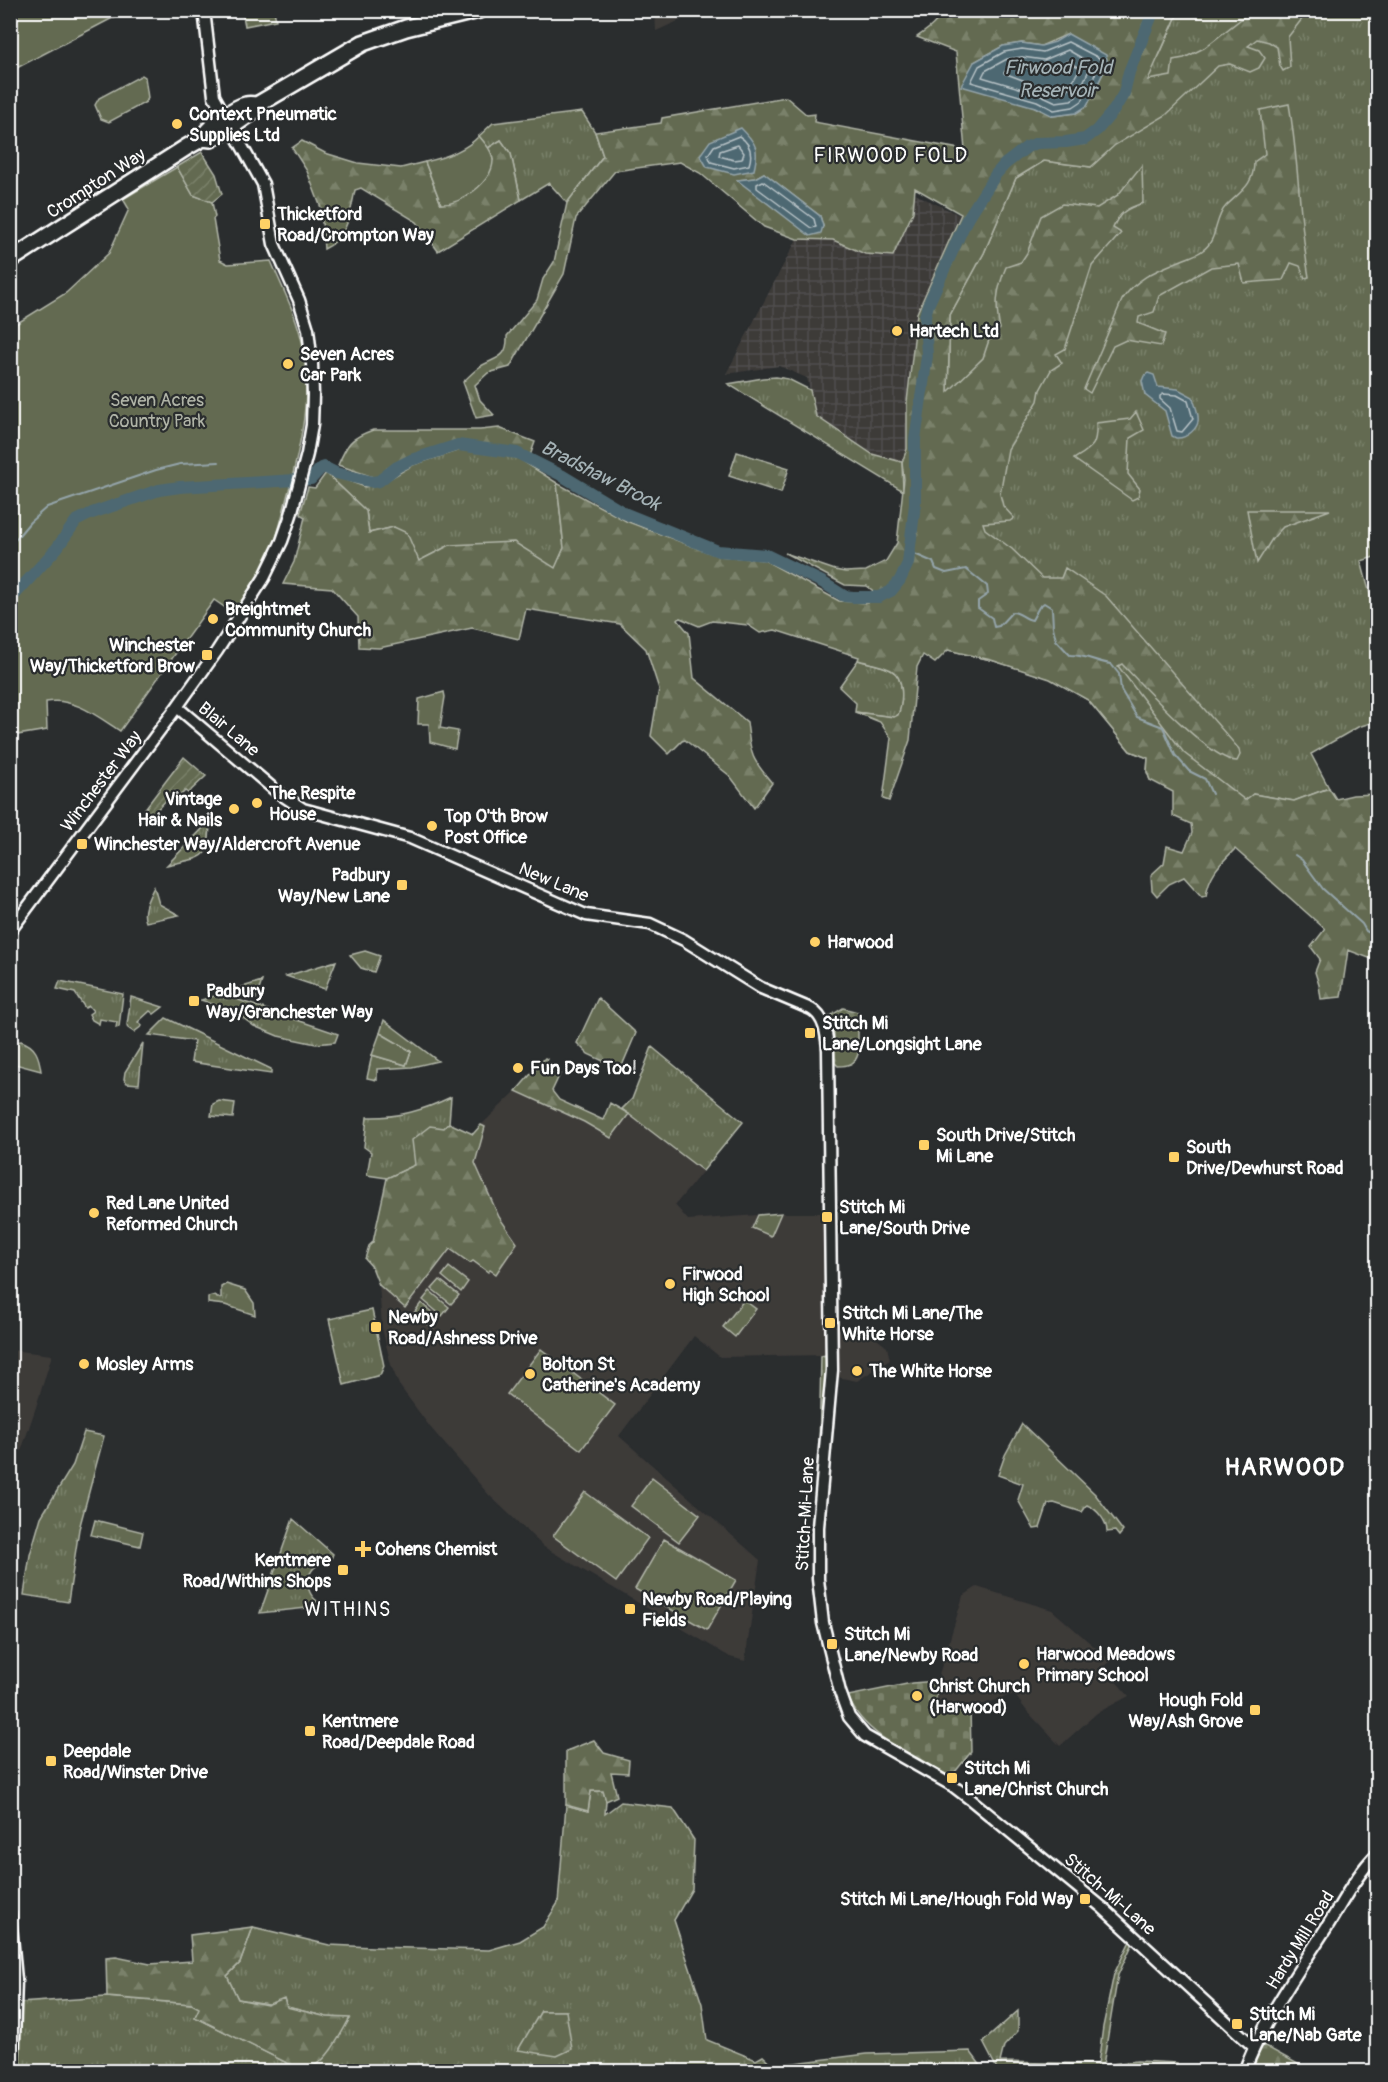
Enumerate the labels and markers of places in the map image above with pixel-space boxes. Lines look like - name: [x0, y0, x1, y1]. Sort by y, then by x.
- place label: Context Pneumatic Supplies Ltd: [189, 103, 337, 147]
- marker: Context Pneumatic Supplies Ltd: [170, 117, 184, 131]
- place label: Thicketford Road/Crompton Way: [276, 203, 434, 247]
- marker: Thicketford Road/Crompton Way: [258, 217, 272, 231]
- place label: Hartech Ltd: [909, 320, 999, 343]
- marker: Hartech Ltd: [890, 324, 904, 338]
- place label: Seven Acres Car Park: [300, 343, 395, 387]
- marker: Seven Acres Car Park: [281, 357, 295, 371]
- place label: Breightmet Community Church: [225, 598, 372, 642]
- marker: Breightmet Community Church: [206, 612, 220, 626]
- place label: Winchester Way/Thicketford Brow: [30, 634, 196, 678]
- marker: Winchester Way/Thicketford Brow: [200, 648, 214, 662]
- place label: The Respite House: [268, 782, 357, 826]
- place label: Vintage Hair & Nails: [137, 788, 223, 832]
- marker: The Respite House: [250, 796, 264, 810]
- marker: Vintage Hair & Nails: [227, 802, 241, 816]
- place label: Top O'th Brow Post Office: [443, 805, 549, 849]
- marker: Top O'th Brow Post Office: [425, 819, 439, 833]
- place label: Winchester Way/Aldercroft Avenue: [94, 833, 362, 856]
- marker: Winchester Way/Aldercroft Avenue: [75, 837, 89, 851]
- place label: Padbury Way/New Lane: [278, 864, 391, 908]
- marker: Padbury Way/New Lane: [395, 878, 409, 892]
- place label: Harwood: [827, 931, 894, 954]
- marker: Harwood: [808, 935, 822, 949]
- place label: Padbury Way/Granchester Way: [206, 980, 373, 1024]
- marker: Padbury Way/Granchester Way: [187, 994, 201, 1008]
- place label: Stitch Mi Lane/Longsight Lane: [822, 1012, 983, 1056]
- marker: Stitch Mi Lane/Longsight Lane: [803, 1026, 817, 1040]
- place label: Fun Days Too!: [530, 1057, 637, 1080]
- marker: Fun Days Too!: [511, 1061, 525, 1075]
- place label: South Drive/Stitch Mi Lane: [936, 1124, 1076, 1168]
- place label: South Drive/Dewhurst Road: [1186, 1136, 1344, 1180]
- marker: South Drive/Stitch Mi Lane: [917, 1138, 931, 1152]
- marker: South Drive/Dewhurst Road: [1167, 1150, 1181, 1164]
- place label: Red Lane United Reformed Church: [106, 1192, 238, 1236]
- place label: Stitch Mi Lane/South Drive: [839, 1196, 971, 1240]
- marker: Red Lane United Reformed Church: [87, 1206, 101, 1220]
- marker: Stitch Mi Lane/South Drive: [820, 1210, 834, 1224]
- place label: Firwood High School: [682, 1263, 770, 1307]
- marker: Firwood High School: [663, 1277, 677, 1291]
- place label: Stitch Mi Lane/The White Horse: [842, 1302, 984, 1346]
- place label: Newby Road/Ashness Drive: [388, 1306, 539, 1350]
- marker: Stitch Mi Lane/The White Horse: [823, 1316, 837, 1330]
- marker: Newby Road/Ashness Drive: [369, 1320, 383, 1334]
- place label: Mosley Arms: [96, 1353, 194, 1376]
- place label: Bolton St Catherine's Academy: [542, 1353, 700, 1397]
- marker: Mosley Arms: [77, 1357, 91, 1371]
- place label: The White Horse: [868, 1360, 993, 1383]
- marker: The White Horse: [850, 1364, 864, 1378]
- marker: Bolton St Catherine's Academy: [523, 1367, 537, 1381]
- place label: Cohens Chemist: [375, 1538, 498, 1561]
- marker: Cohens Chemist: [356, 1542, 370, 1556]
- place label: Kentmere Road/Withins Shops: [183, 1549, 332, 1593]
- marker: Kentmere Road/Withins Shops: [336, 1563, 350, 1577]
- place label: Newby Road/Playing Fields: [642, 1588, 792, 1632]
- marker: Newby Road/Playing Fields: [623, 1602, 637, 1616]
- place label: Stitch Mi Lane/Newby Road: [844, 1623, 979, 1667]
- marker: Stitch Mi Lane/Newby Road: [825, 1637, 839, 1651]
- place label: Harwood Meadows Primary School: [1036, 1643, 1176, 1687]
- marker: Harwood Meadows Primary School: [1017, 1657, 1031, 1671]
- place label: Christ Church (Harwood): [929, 1675, 1031, 1719]
- marker: Christ Church (Harwood): [910, 1689, 924, 1703]
- place label: Hough Fold Way/Ash Grove: [1128, 1689, 1244, 1733]
- marker: Hough Fold Way/Ash Grove: [1248, 1703, 1262, 1717]
- place label: Kentmere Road/Deepdale Road: [322, 1710, 475, 1754]
- marker: Kentmere Road/Deepdale Road: [303, 1724, 317, 1738]
- place label: Deepdale Road/Winster Drive: [63, 1740, 209, 1784]
- marker: Deepdale Road/Winster Drive: [44, 1754, 58, 1768]
- place label: Stitch Mi Lane/Christ Church: [964, 1757, 1109, 1801]
- marker: Stitch Mi Lane/Christ Church: [945, 1771, 959, 1785]
- place label: Stitch Mi Lane/Hough Fold Way: [840, 1888, 1073, 1911]
- marker: Stitch Mi Lane/Hough Fold Way: [1078, 1892, 1092, 1906]
- place label: Stitch Mi Lane/Nab Gate: [1249, 2003, 1363, 2047]
- marker: Stitch Mi Lane/Nab Gate: [1230, 2017, 1244, 2031]

